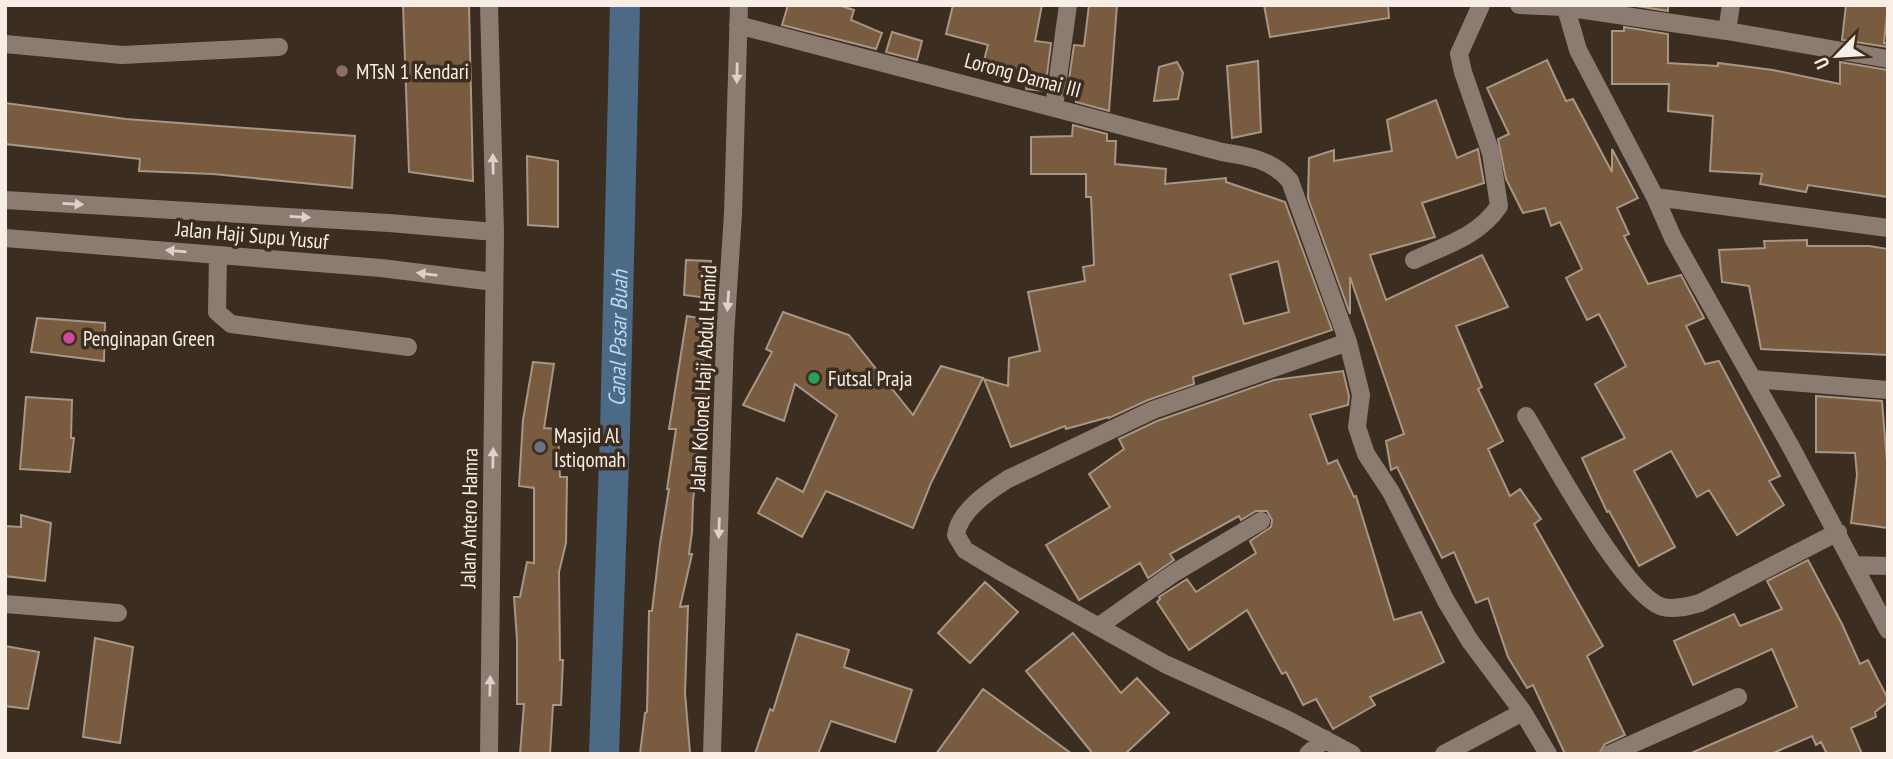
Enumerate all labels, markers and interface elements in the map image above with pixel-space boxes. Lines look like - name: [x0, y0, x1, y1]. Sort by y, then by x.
- north arrow: [1802, 21, 1872, 91]
- street label: Lorong Damai III: [962, 46, 1084, 104]
- text: U: [1809, 54, 1835, 73]
- place label: MTsN 1 Kendari: [356, 58, 469, 85]
- marker: MTsN 1 Kendari: [334, 63, 350, 79]
- one-way arrow: [731, 63, 742, 85]
- one-way arrow: [488, 153, 499, 175]
- one-way arrow: [63, 199, 85, 210]
- one-way arrow: [290, 212, 312, 223]
- street label: Jalan Haji Supu Yusuf: [174, 215, 330, 255]
- one-way arrow: [165, 245, 187, 256]
- street label: Jalan Kolonel Haji Abdul Hamid: [684, 264, 722, 493]
- one-way arrow: [416, 268, 438, 279]
- water label: Canal Pasar Buah: [601, 268, 633, 407]
- one-way arrow: [722, 290, 733, 312]
- place label: Penginapan Green: [83, 325, 215, 352]
- marker: Penginapan Green: [61, 330, 77, 346]
- place label: Futsal Praja: [828, 365, 912, 392]
- marker: Futsal Praja: [806, 370, 822, 386]
- place label: Masjid Al Istiqomah: [554, 422, 626, 473]
- marker: Masjid Al Istiqomah: [532, 439, 548, 455]
- one-way arrow: [487, 447, 499, 469]
- street label: Jalan Antero Hamra: [454, 448, 484, 589]
- one-way arrow: [713, 517, 725, 539]
- one-way arrow: [484, 674, 496, 696]

